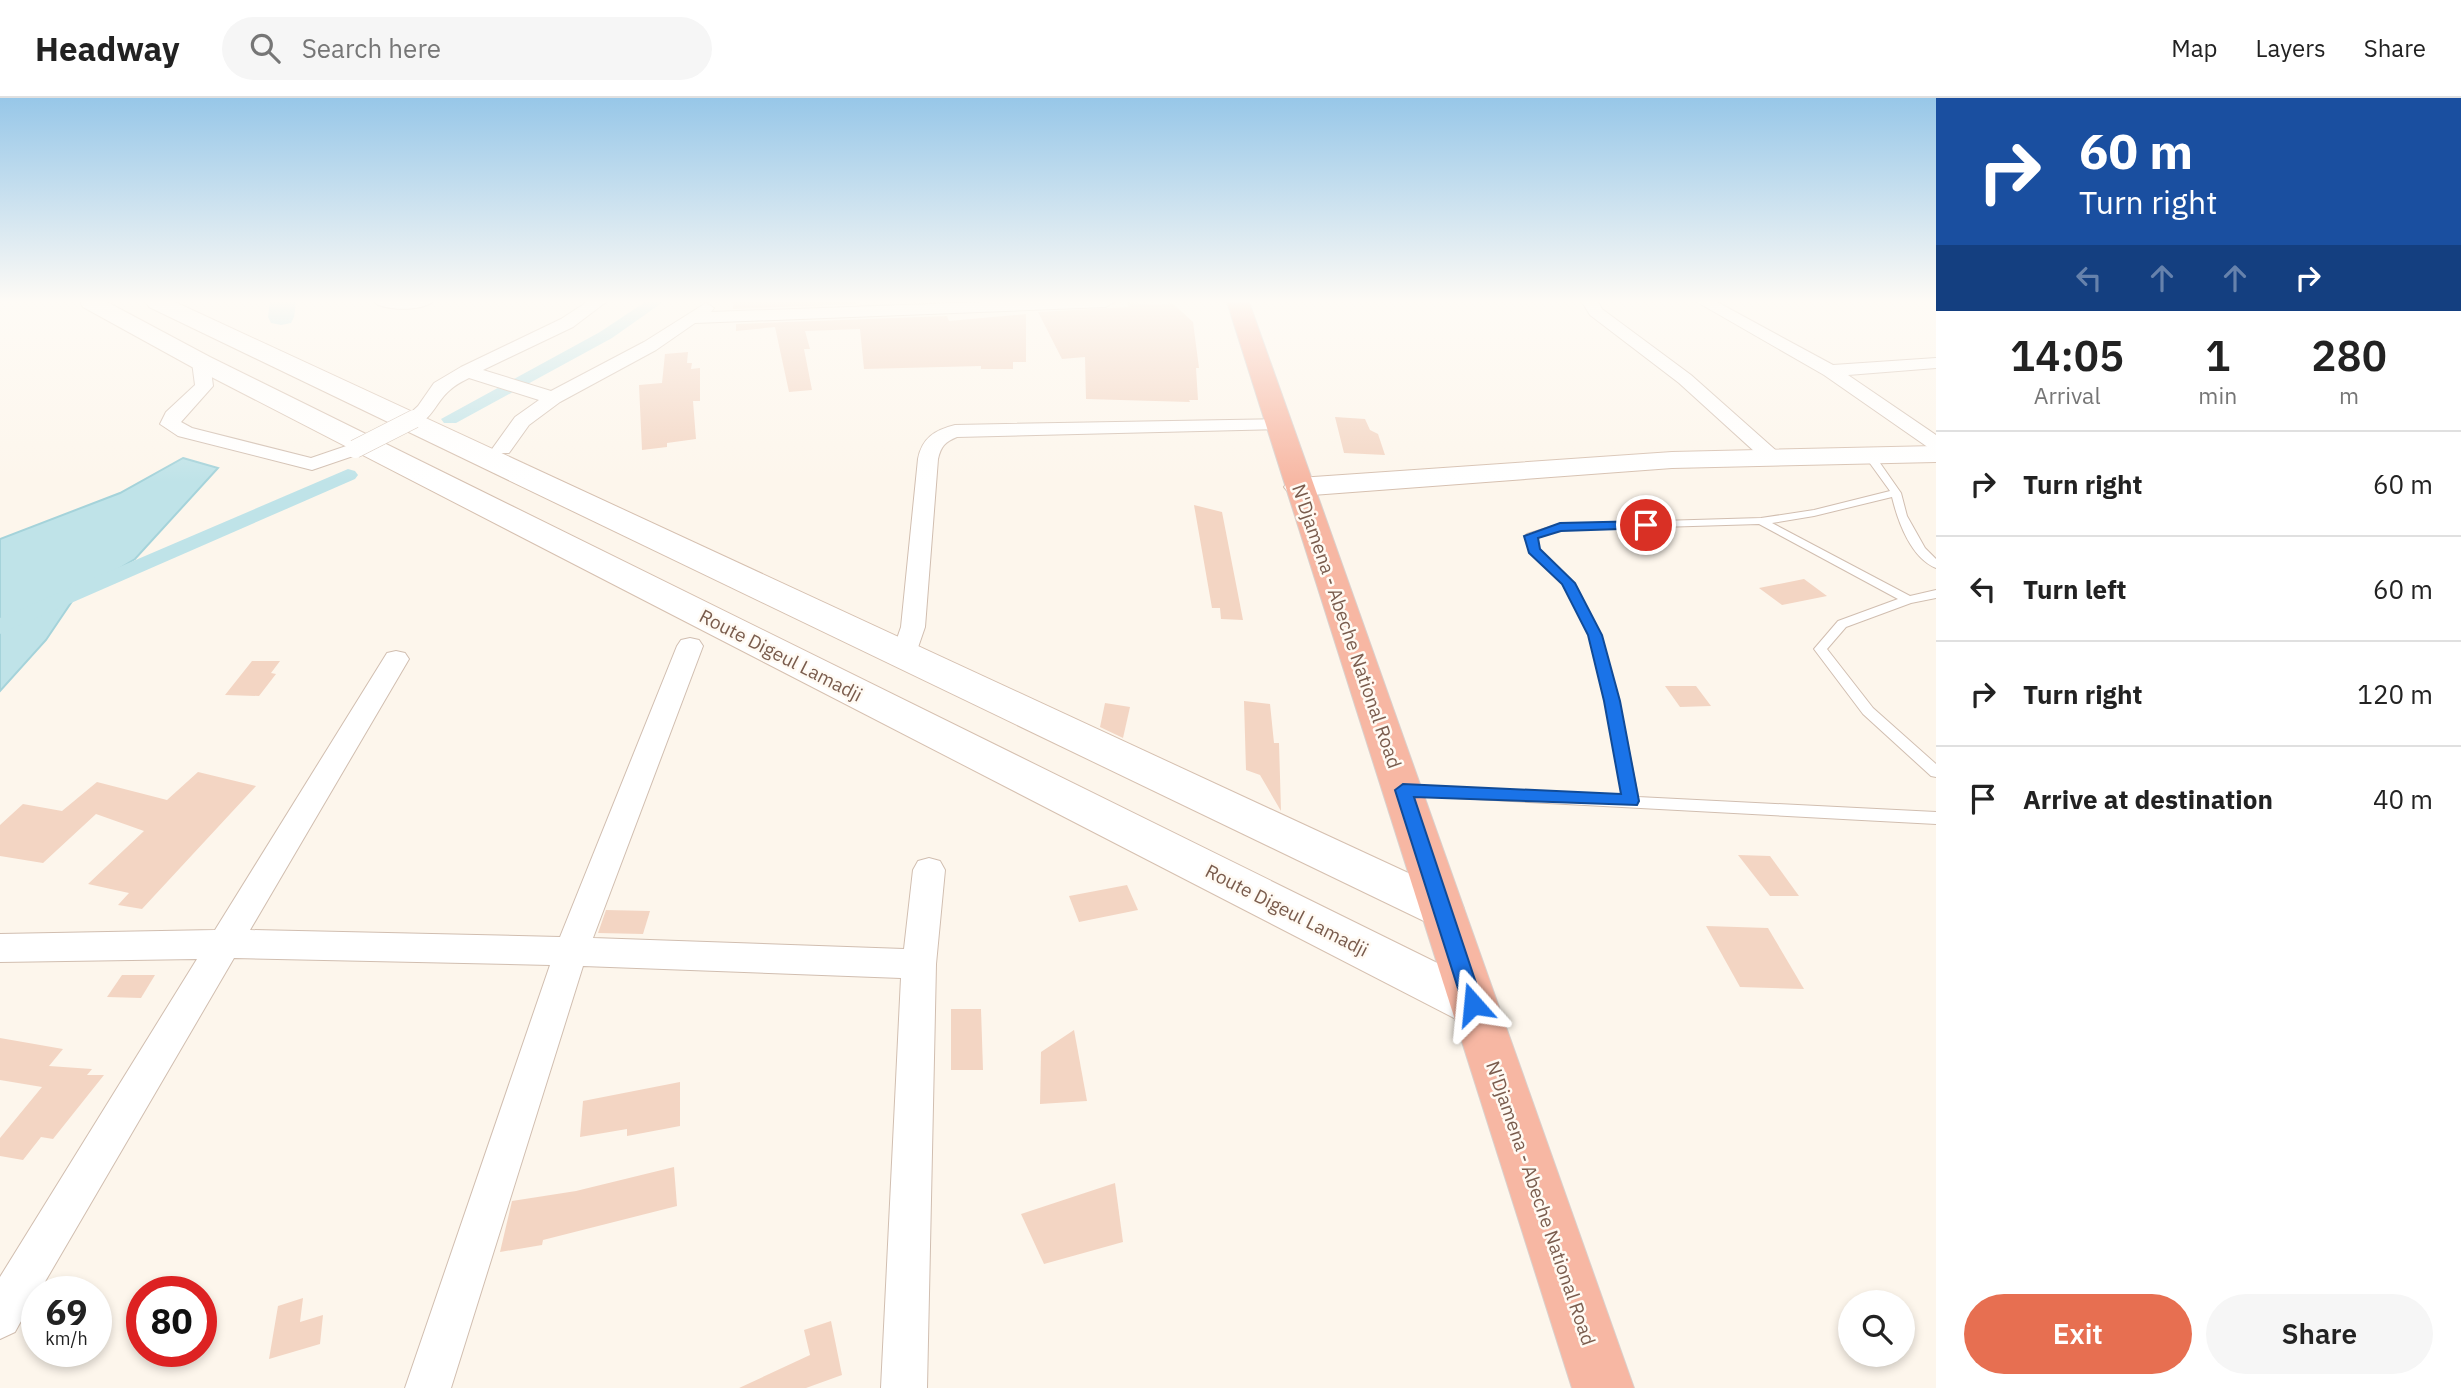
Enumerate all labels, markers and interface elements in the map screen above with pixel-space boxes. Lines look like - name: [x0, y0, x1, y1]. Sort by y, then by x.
- search box: [222, 17, 712, 80]
- text: Headway: [35, 27, 180, 70]
- icon: search: [246, 29, 284, 67]
- text: Search here: [302, 31, 441, 65]
- text: Map: [2171, 32, 2218, 64]
- text: Layers: [2256, 32, 2326, 64]
- text: Share: [2364, 32, 2426, 64]
- text: 60 m: [2079, 119, 2193, 182]
- icon: right: [1964, 126, 2055, 217]
- text: Turn right: [2079, 181, 2217, 223]
- icon: left: [2070, 259, 2108, 297]
- icon: ahead: [2143, 259, 2181, 297]
- icon: ahead: [2216, 259, 2254, 297]
- icon: right: [2289, 259, 2327, 297]
- text: 14:05: [2010, 328, 2124, 383]
- text: 1: [2205, 328, 2230, 383]
- text: 280: [2311, 328, 2387, 383]
- text: Arrival: [2034, 380, 2101, 410]
- text: min: [2198, 380, 2237, 410]
- text: m: [2339, 380, 2359, 410]
- icon: right: [1964, 465, 2002, 503]
- text: Turn right: [2023, 467, 2142, 501]
- text: 60 m: [2373, 467, 2433, 501]
- street label: N'Djamena - Abeche National Road: [1287, 481, 1407, 771]
- pin: [1616, 495, 1676, 555]
- icon: arrive: [1627, 506, 1665, 544]
- icon: left: [1964, 570, 2002, 608]
- text: Turn left: [2023, 572, 2126, 606]
- text: 60 m: [2373, 572, 2433, 606]
- street label: Route Digeul Lamadji: [695, 603, 867, 707]
- icon: right: [1964, 675, 2002, 713]
- text: Turn right: [2023, 677, 2142, 711]
- text: 120 m: [2357, 677, 2433, 711]
- icon: arrive: [1964, 780, 2002, 818]
- text: Arrive at destination: [2023, 782, 2273, 816]
- text: 40 m: [2373, 782, 2433, 816]
- street label: Route Digeul Lamadji: [1201, 858, 1373, 962]
- position arrow: [1436, 967, 1510, 1041]
- street label: N'Djamena - Abeche National Road: [1481, 1058, 1601, 1348]
- speed limit sign: 80: [126, 1276, 217, 1367]
- text: 69: [45, 1289, 88, 1335]
- map controls: [1838, 1290, 1915, 1367]
- button: search: [1838, 1290, 1915, 1367]
- button: Exit: [1964, 1294, 2192, 1374]
- button: Share: [2206, 1294, 2433, 1374]
- text: km/h: [45, 1327, 88, 1350]

